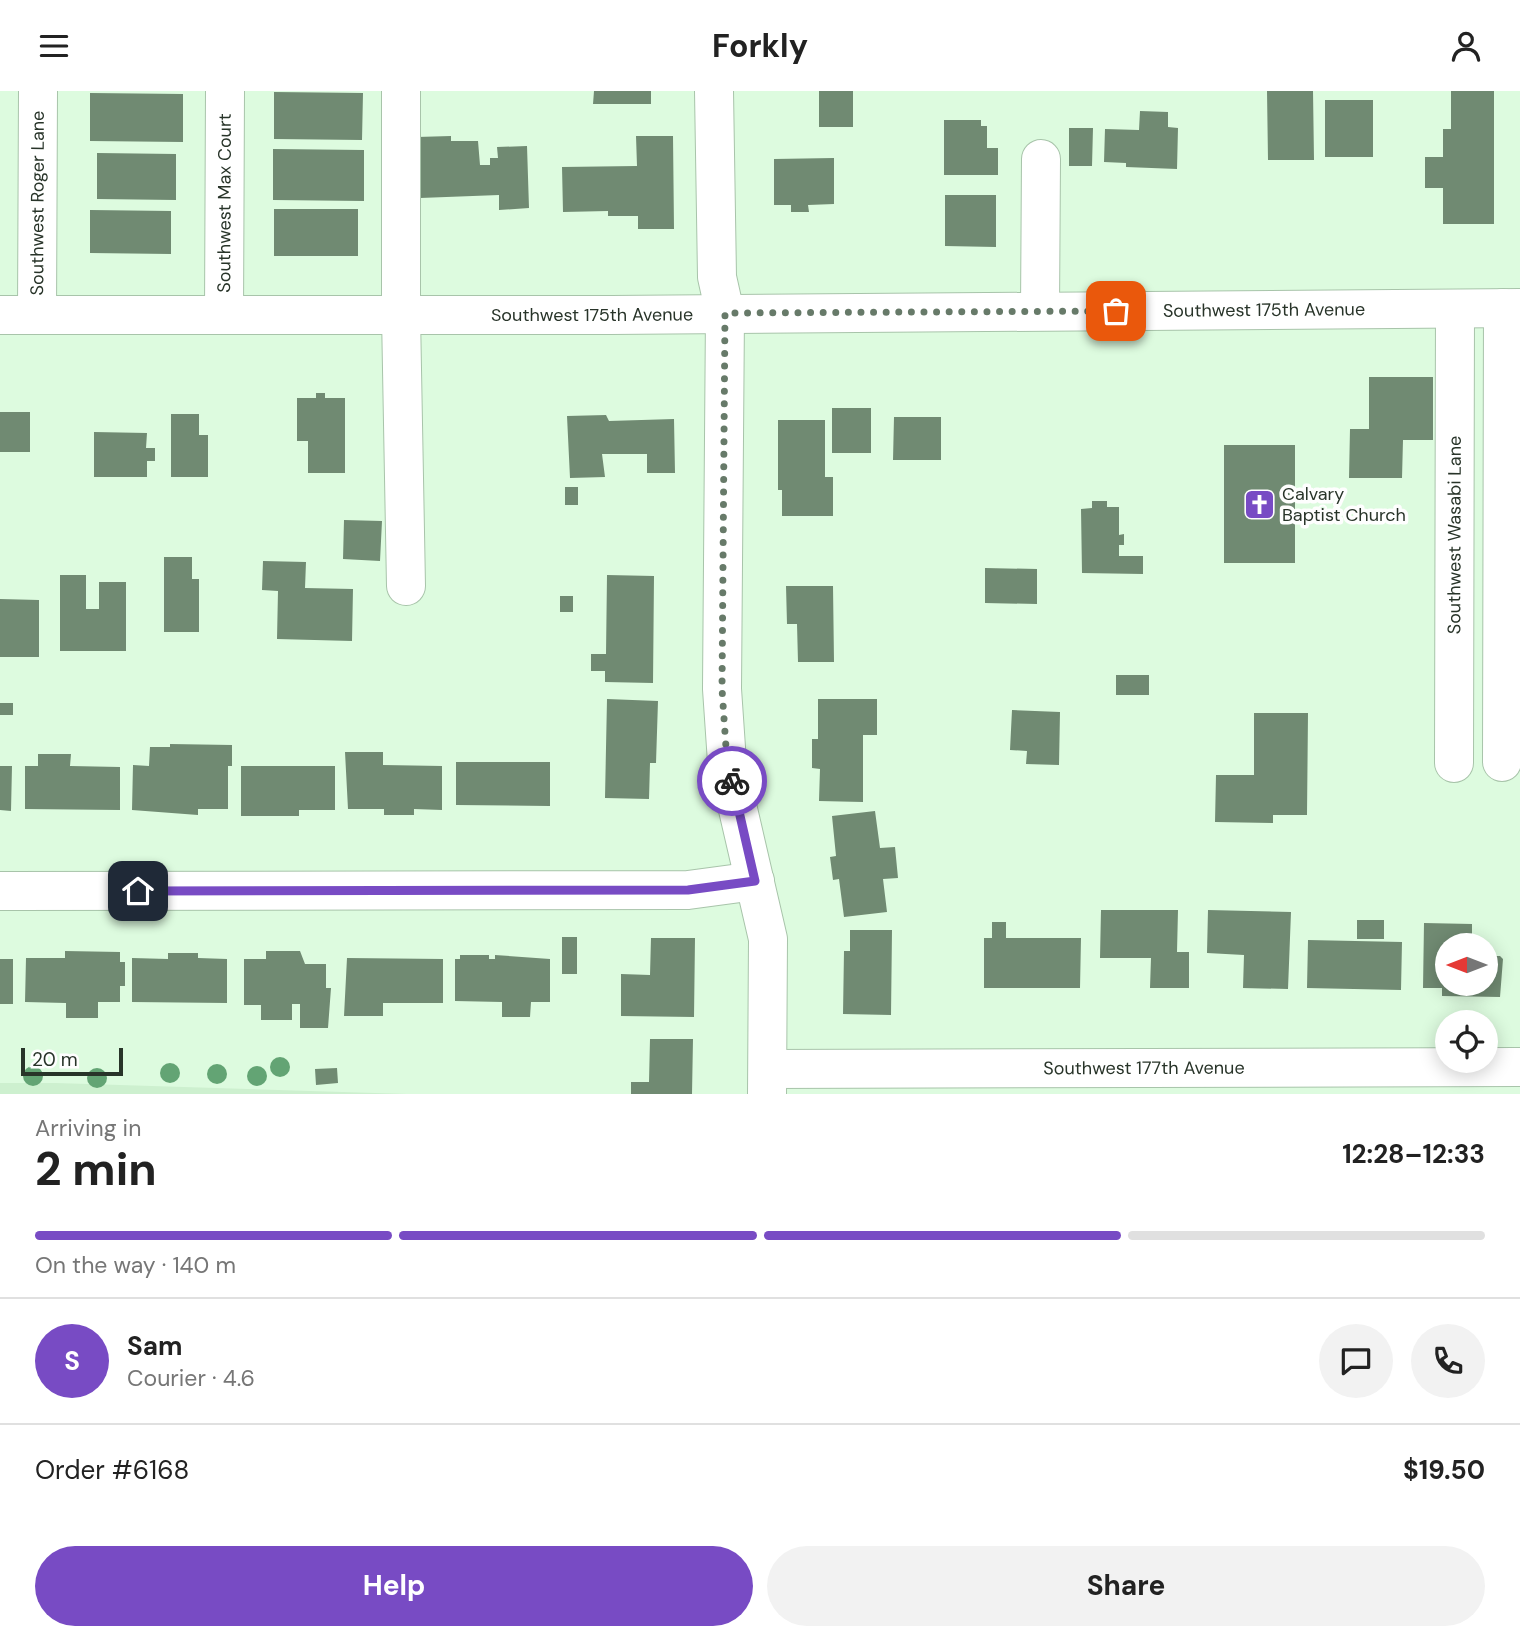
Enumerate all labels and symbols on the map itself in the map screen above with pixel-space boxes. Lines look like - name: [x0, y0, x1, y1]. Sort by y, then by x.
- street label: Southwest Roger Lane: [25, 111, 50, 295]
- street label: Southwest Max Court: [212, 113, 237, 293]
- pin: [1086, 281, 1146, 341]
- street label: Southwest 175th Avenue: [1163, 297, 1365, 323]
- street label: Southwest 175th Avenue: [491, 302, 693, 327]
- street label: Southwest Wasabi Lane: [1442, 436, 1467, 634]
- place label: Calvary Baptist Church: [1282, 482, 1406, 527]
- church icon: Calvary Baptist Church: [1242, 487, 1276, 521]
- courier: [697, 746, 767, 816]
- pin: [108, 861, 168, 921]
- north arrow: [1435, 933, 1498, 996]
- scale bar: [21, 1045, 122, 1077]
- street label: Southwest 177th Avenue: [1043, 1056, 1245, 1080]

